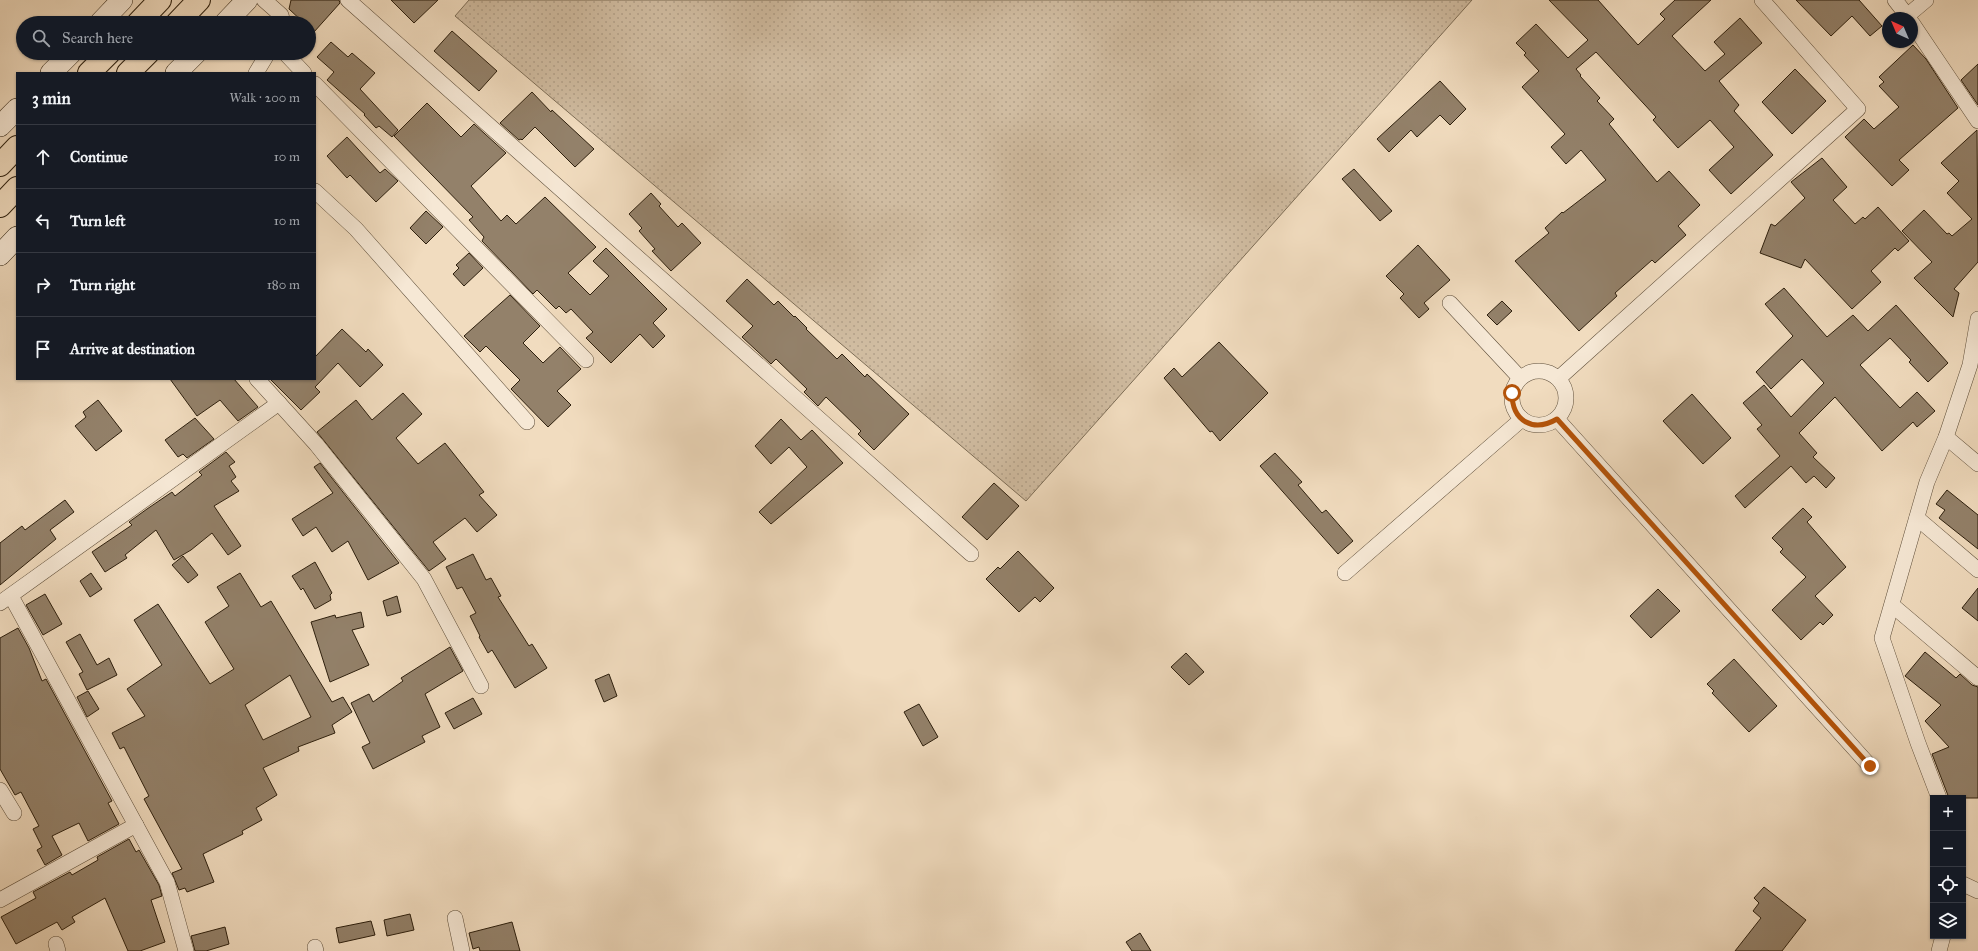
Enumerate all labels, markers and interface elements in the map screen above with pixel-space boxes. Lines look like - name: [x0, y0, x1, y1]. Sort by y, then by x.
- north arrow: [1882, 12, 1918, 48]
- search box: [16, 16, 316, 60]
- icon: search: [30, 27, 52, 49]
- text: Search here: [62, 29, 133, 47]
- text: 3 min: [32, 88, 71, 109]
- text: Walk · 200 m: [230, 90, 300, 106]
- icon: ahead: [32, 146, 54, 168]
- text: Continue: [70, 148, 128, 166]
- text: 10 m: [274, 149, 300, 165]
- icon: left: [32, 210, 54, 232]
- text: Turn left: [70, 212, 126, 230]
- text: 10 m: [274, 213, 300, 229]
- icon: right: [32, 274, 54, 296]
- text: Turn right: [70, 276, 135, 294]
- text: 180 m: [267, 277, 300, 293]
- icon: arrive: [32, 338, 54, 360]
- text: Arrive at destination: [70, 340, 195, 358]
- route start: [1503, 384, 1521, 402]
- route end: [1861, 757, 1879, 775]
- map controls: [1930, 795, 1966, 939]
- button: +: [1930, 795, 1966, 831]
- button: −: [1930, 831, 1966, 867]
- button: locate: [1930, 867, 1966, 903]
- button: layers: [1930, 903, 1966, 939]

